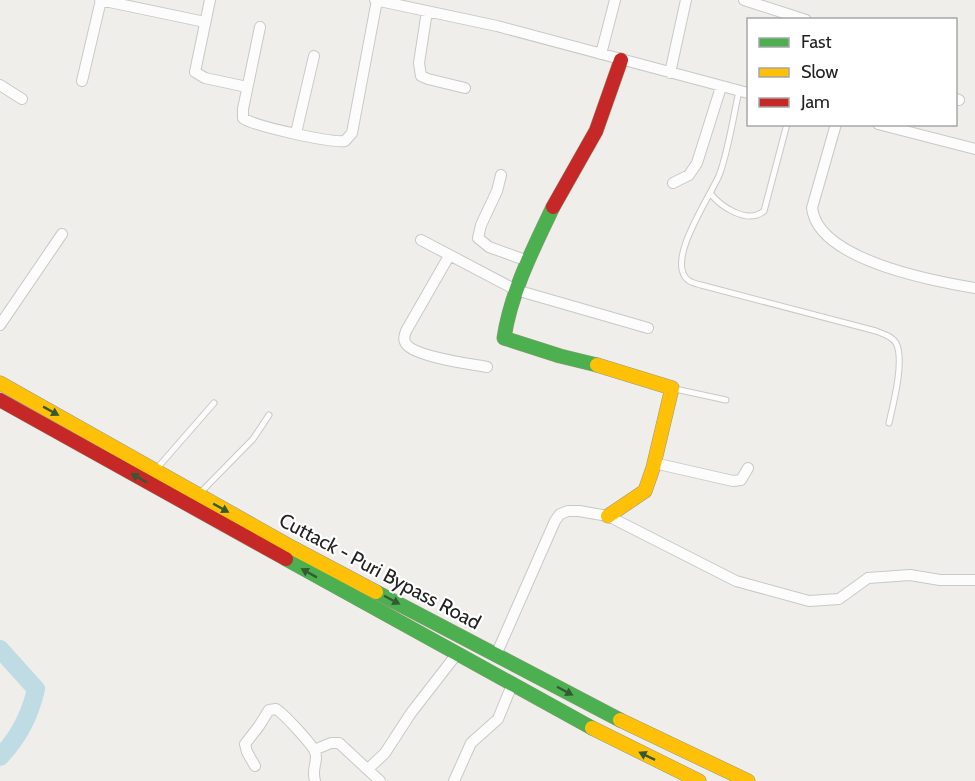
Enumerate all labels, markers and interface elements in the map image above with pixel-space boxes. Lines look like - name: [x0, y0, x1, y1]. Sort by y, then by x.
- legend: [747, 18, 957, 126]
- text: Fast: [801, 31, 832, 53]
- text: Slow: [801, 61, 838, 83]
- text: Jam: [800, 91, 830, 113]
- one-way arrow: [43, 406, 59, 417]
- one-way arrow: [130, 473, 147, 483]
- one-way arrow: [212, 503, 229, 513]
- street label: Cuttack - Puri Bypass Road: [275, 508, 485, 634]
- one-way arrow: [300, 568, 317, 578]
- one-way arrow: [384, 595, 401, 605]
- one-way arrow: [557, 686, 574, 696]
- one-way arrow: [638, 751, 655, 761]

